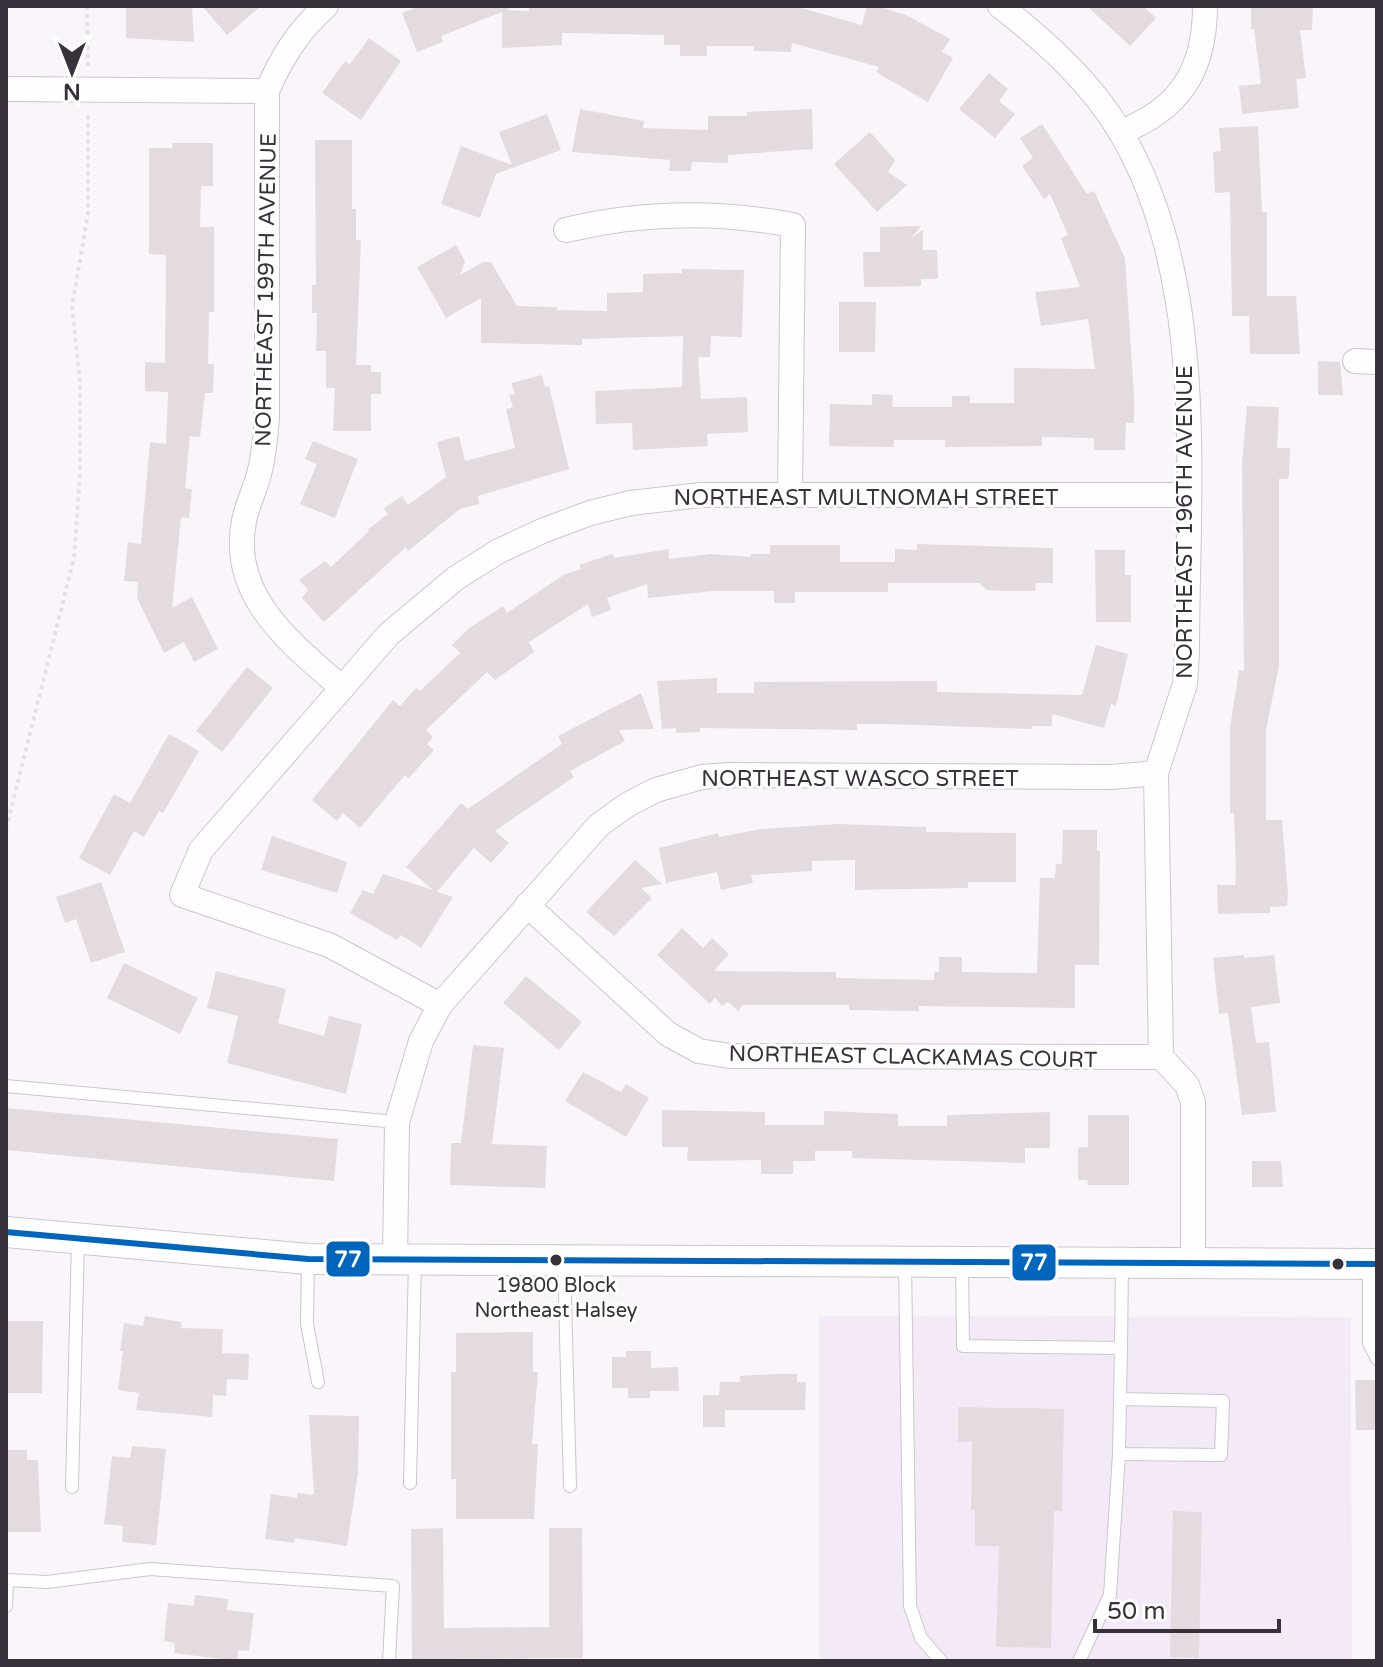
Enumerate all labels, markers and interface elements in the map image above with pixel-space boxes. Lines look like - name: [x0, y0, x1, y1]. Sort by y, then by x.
- north arrow: [32, 32, 112, 112]
- text: N: [63, 78, 81, 104]
- street label: NORTHEAST 199TH AVENUE: [250, 133, 282, 447]
- street label: NORTHEAST 196TH AVENUE: [1172, 365, 1198, 679]
- street label: NORTHEAST MULTNOMAH STREET: [674, 485, 1059, 511]
- street label: NORTHEAST WASCO STREET: [701, 766, 1019, 792]
- street label: NORTHEAST CLACKAMAS COURT: [729, 1041, 1098, 1073]
- line badge: 77: [325, 1240, 371, 1278]
- line badge: 77: [1011, 1243, 1057, 1282]
- text: 77: [334, 1247, 362, 1273]
- text: 77: [1020, 1250, 1048, 1276]
- marker: 19800 Block Northeast Halsey: [548, 1252, 564, 1268]
- unlabelled marker: [1330, 1256, 1346, 1272]
- place label: 19800 Block Northeast Halsey: [474, 1274, 638, 1323]
- scale bar: [1095, 1583, 1279, 1633]
- text: 50 m: [1107, 1597, 1165, 1626]

